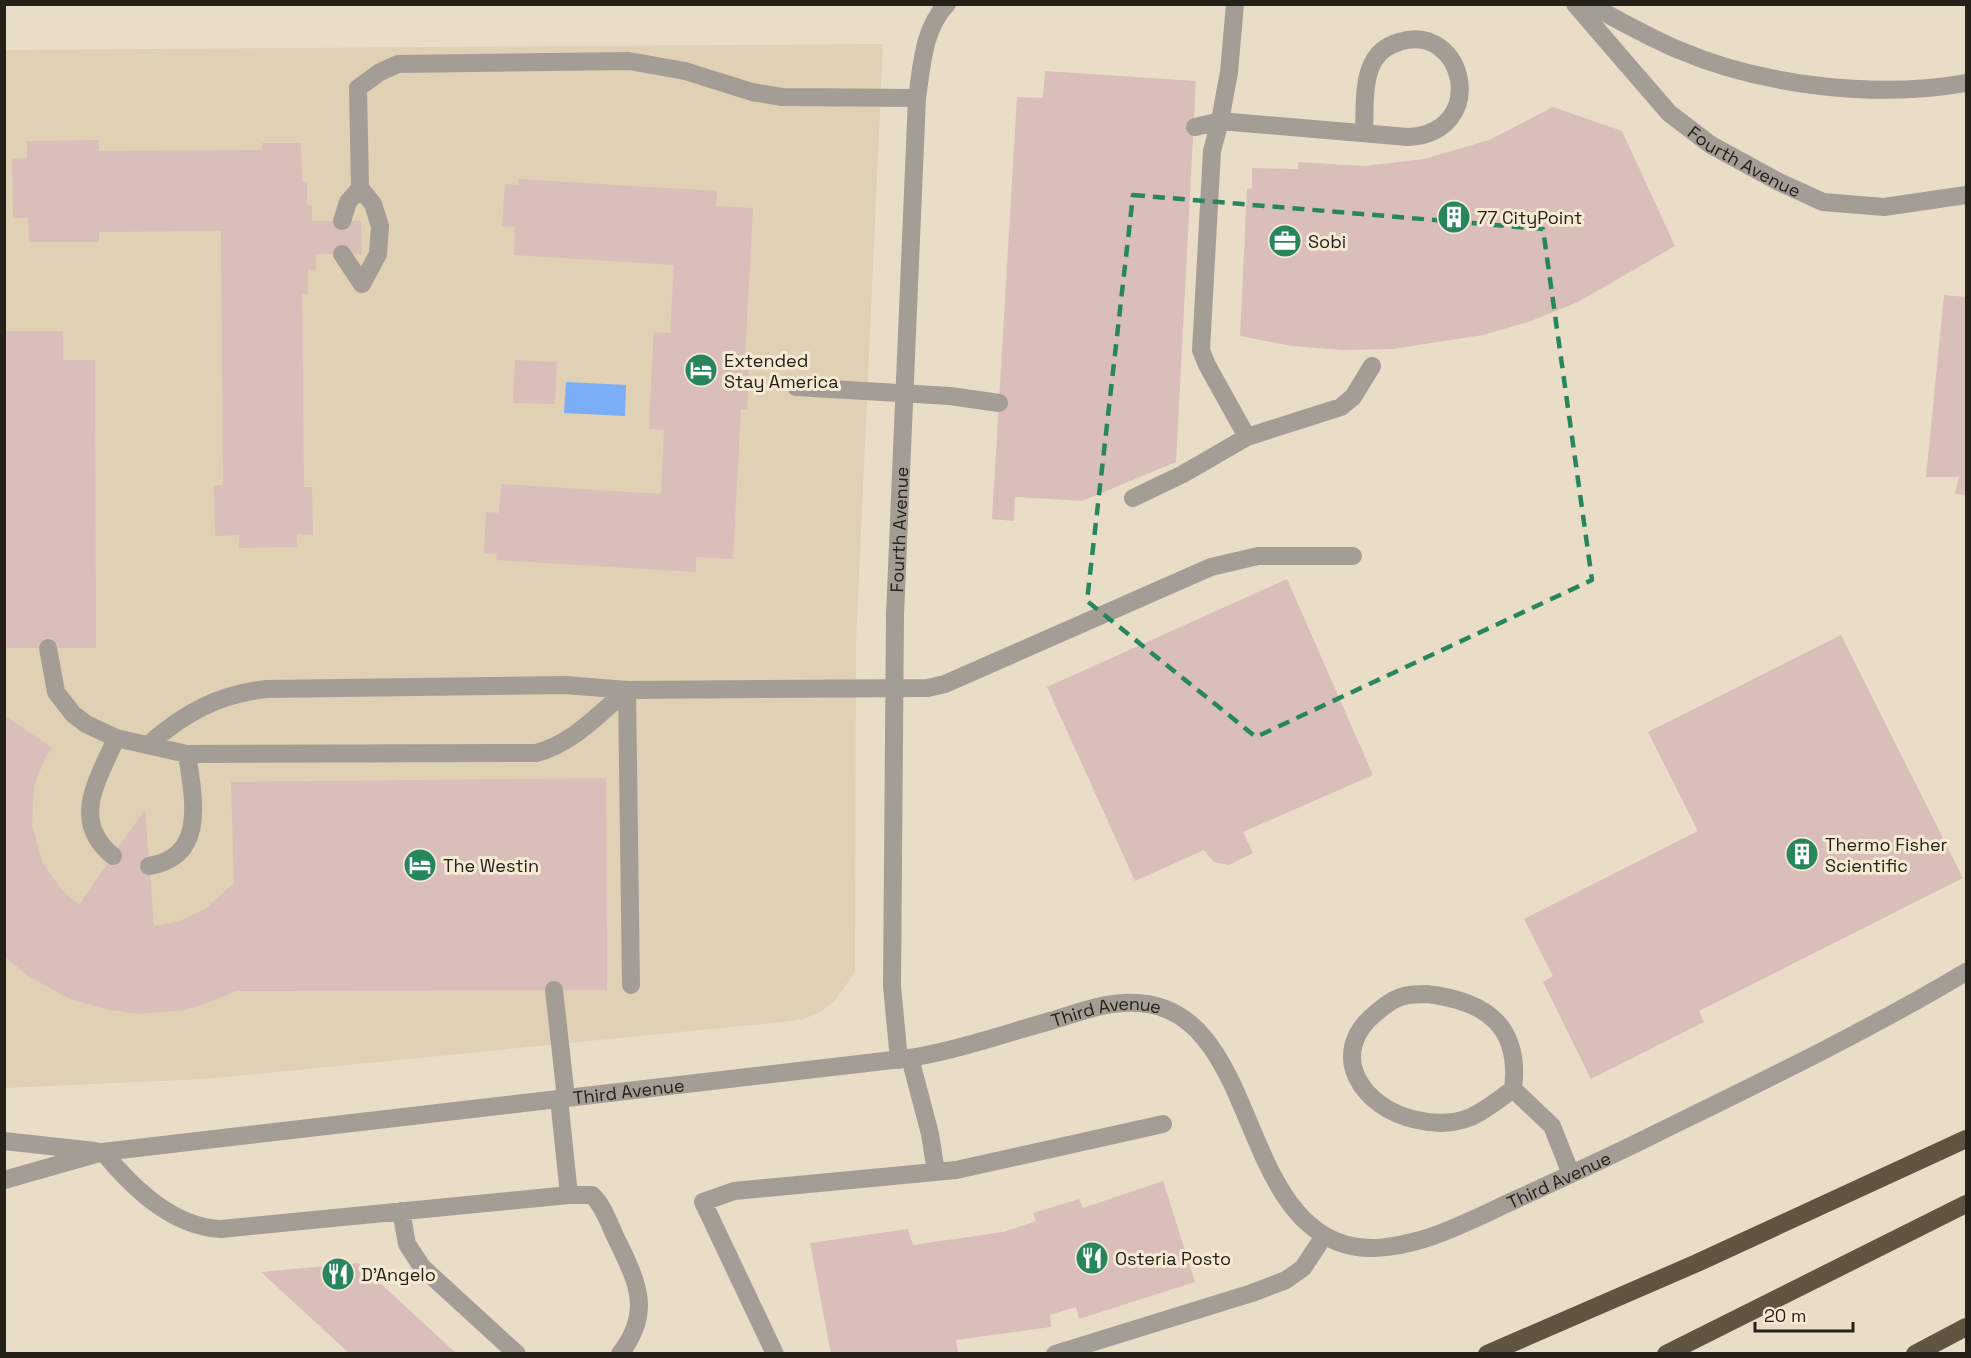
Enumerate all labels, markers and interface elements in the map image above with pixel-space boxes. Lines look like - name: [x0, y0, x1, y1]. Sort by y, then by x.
- street label: Fourth Avenue: [1684, 120, 1805, 202]
- building icon: 77 CityPoint: [1436, 199, 1472, 235]
- place label: 77 CityPoint: [1477, 206, 1582, 229]
- office icon: Sobi: [1267, 223, 1303, 259]
- place label: Sobi: [1308, 230, 1346, 253]
- place label: Extended Stay America: [724, 349, 839, 393]
- hotel icon: Extended Stay America: [683, 352, 719, 388]
- street label: Fourth Avenue: [884, 466, 913, 593]
- place label: Thermo Fisher Scientific: [1825, 833, 1948, 877]
- building icon: Thermo Fisher Scientific: [1784, 836, 1820, 872]
- hotel icon: The Westin: [402, 847, 438, 883]
- place label: The Westin: [443, 854, 539, 877]
- street label: Third Avenue: [1048, 991, 1164, 1032]
- street label: Third Avenue: [572, 1073, 686, 1109]
- street label: Third Avenue: [1503, 1146, 1614, 1214]
- restaurant icon: Osteria Posto: [1074, 1240, 1110, 1276]
- place label: Osteria Posto: [1115, 1247, 1231, 1270]
- restaurant icon: D'Angelo: [320, 1256, 356, 1292]
- place label: D'Angelo: [361, 1263, 436, 1286]
- scale bar: [1755, 1295, 1852, 1333]
- text: 20 m: [1764, 1304, 1807, 1327]

